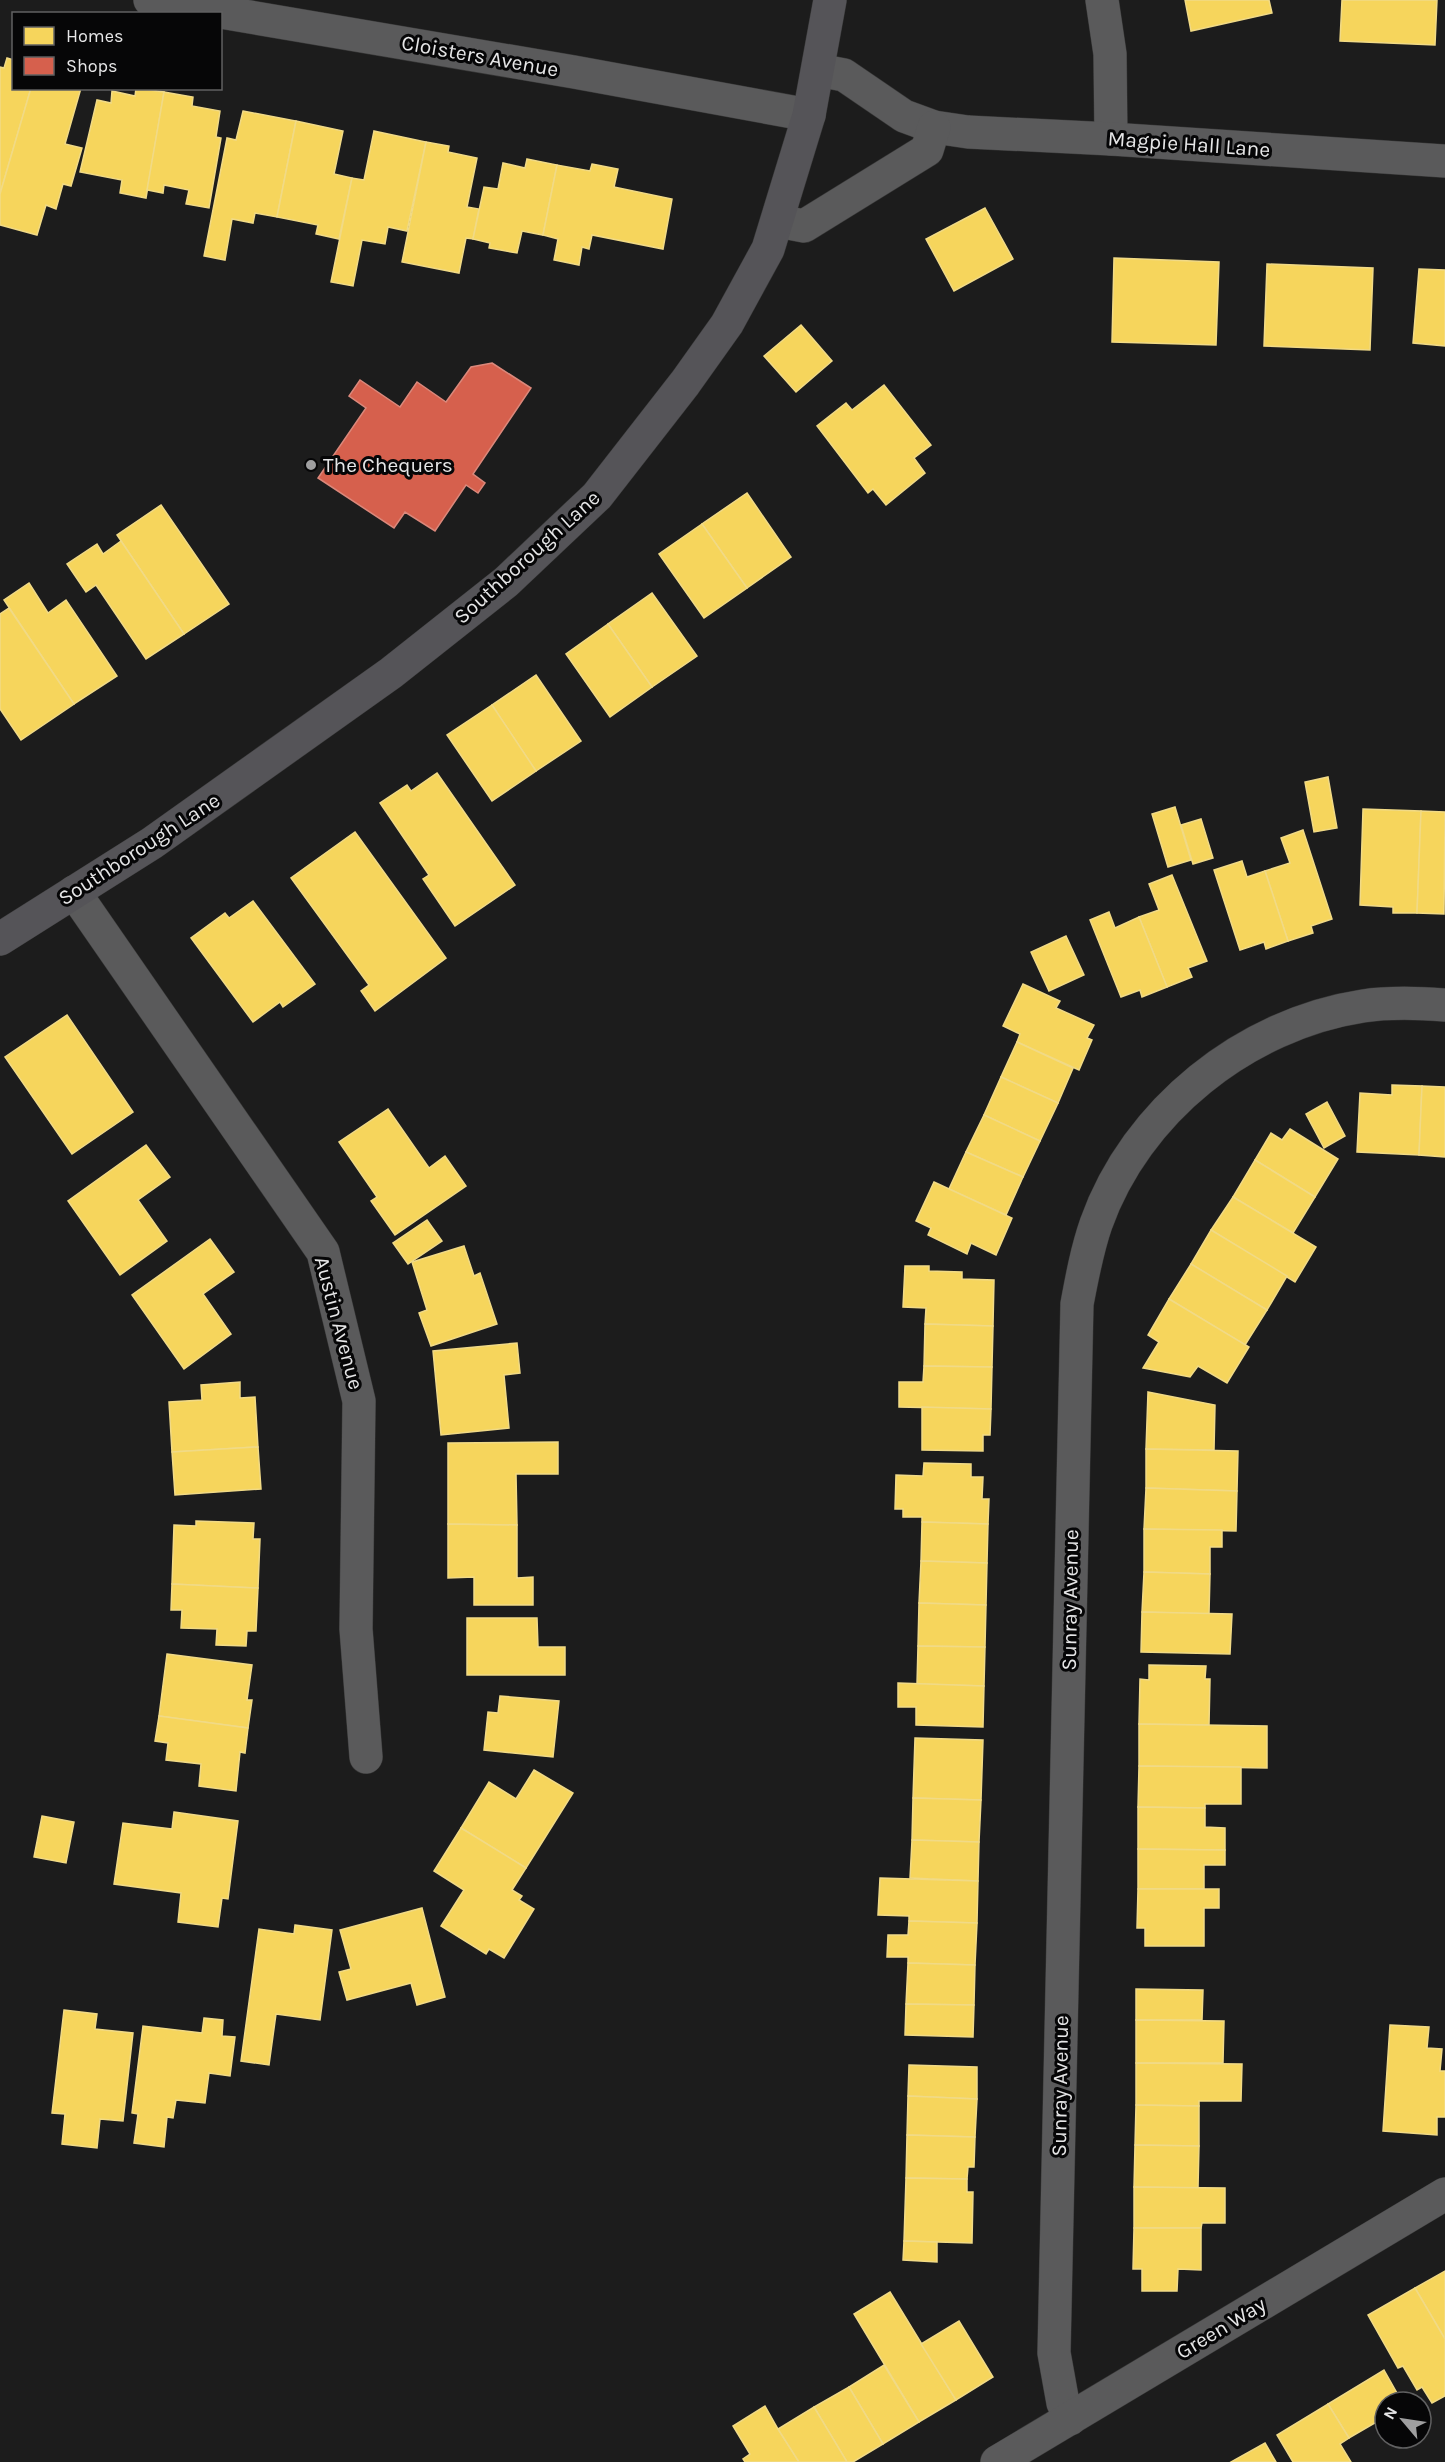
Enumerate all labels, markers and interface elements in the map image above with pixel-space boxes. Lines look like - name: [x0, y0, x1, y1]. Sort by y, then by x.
- legend: [12, 12, 222, 90]
- text: Homes: [66, 25, 123, 47]
- street label: Cloisters Avenue: [400, 30, 560, 82]
- text: Shops: [66, 55, 118, 77]
- street label: Magpie Hall Lane: [1107, 126, 1271, 162]
- place label: The Chequers: [323, 453, 453, 477]
- marker: The Chequers: [304, 458, 318, 472]
- street label: Southborough Lane: [449, 485, 605, 629]
- street label: Southborough Lane: [54, 788, 224, 910]
- street label: Austin Avenue: [310, 1254, 368, 1392]
- street label: Sunray Avenue: [1057, 1529, 1083, 1671]
- street label: Sunray Avenue: [1047, 2015, 1073, 2157]
- street label: Green Way: [1172, 2292, 1270, 2364]
- north arrow: [1373, 2390, 1433, 2450]
- text: N: [1379, 2403, 1401, 2423]

